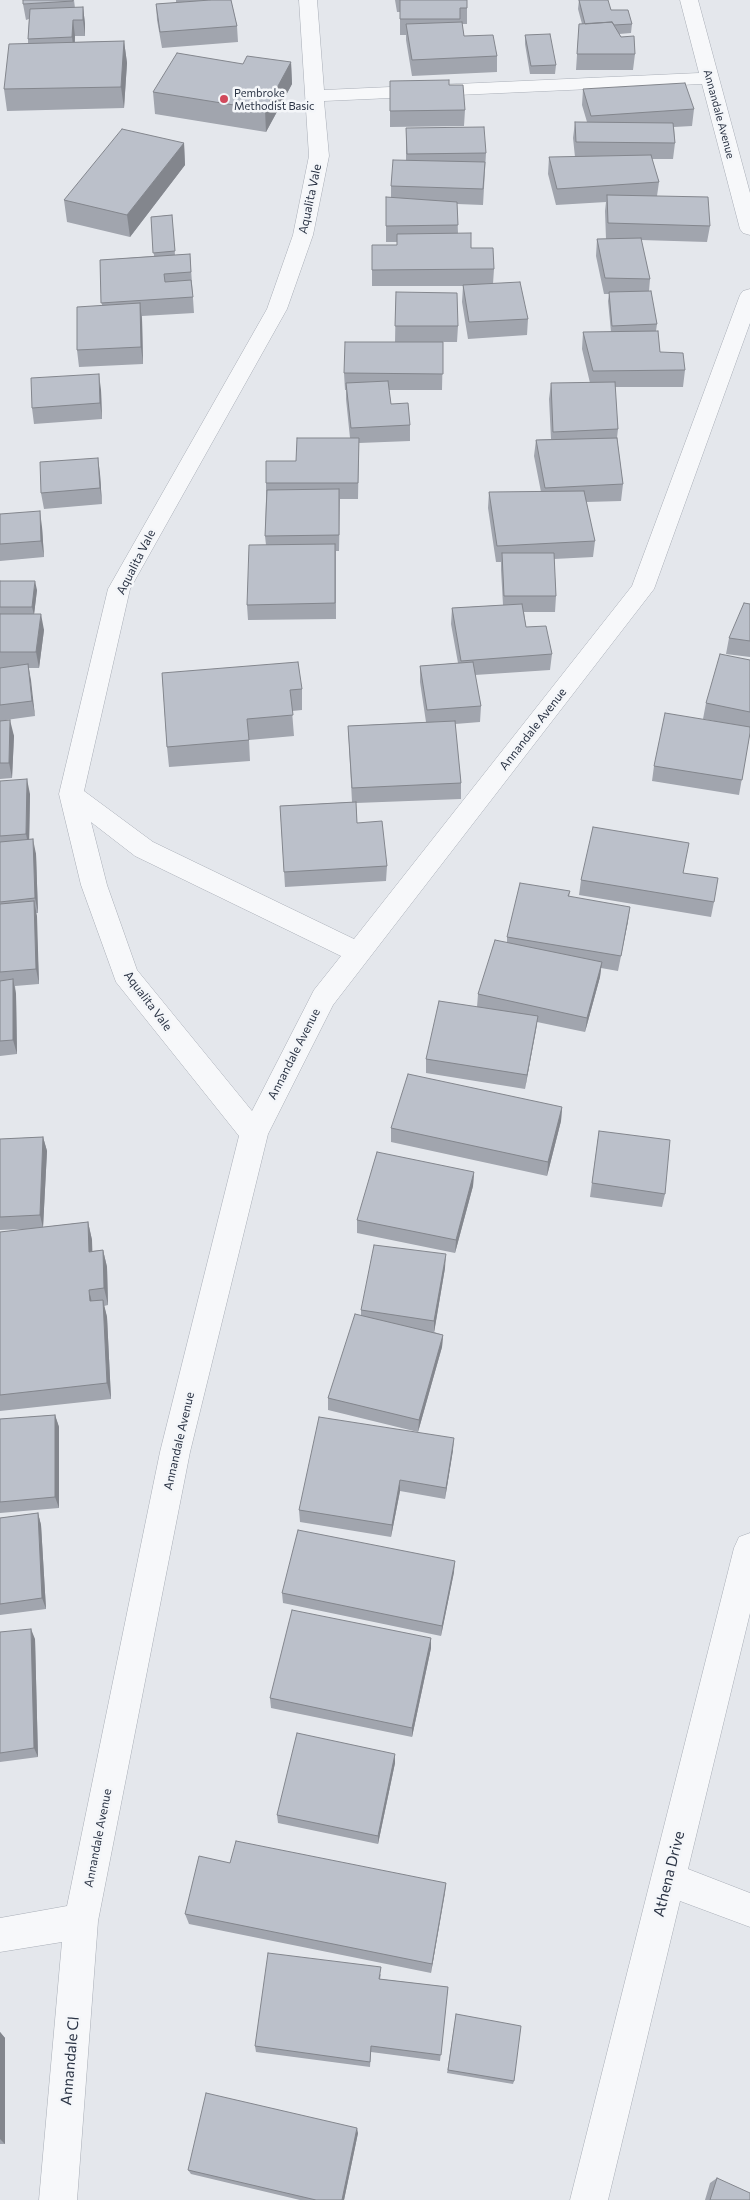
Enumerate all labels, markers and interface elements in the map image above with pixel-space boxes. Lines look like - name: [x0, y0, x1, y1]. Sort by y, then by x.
- street label: Annandale Avenue: [701, 68, 737, 160]
- place label: Pembroke Methodist Basic: [234, 86, 315, 112]
- marker: Pembroke Methodist Basic: [218, 93, 230, 105]
- street label: Aqualita Vale: [296, 163, 324, 235]
- street label: Aqualita Vale: [113, 527, 159, 597]
- street label: Annandale Avenue: [497, 685, 569, 773]
- street label: Aqualita Vale: [121, 968, 175, 1034]
- street label: Annandale Avenue: [265, 1006, 323, 1102]
- street label: Annandale Avenue: [161, 1391, 197, 1491]
- street label: Annandale Avenue: [81, 1788, 115, 1888]
- street label: Athena Drive: [650, 1829, 688, 1919]
- street label: Annandale Cl: [57, 2016, 83, 2106]

